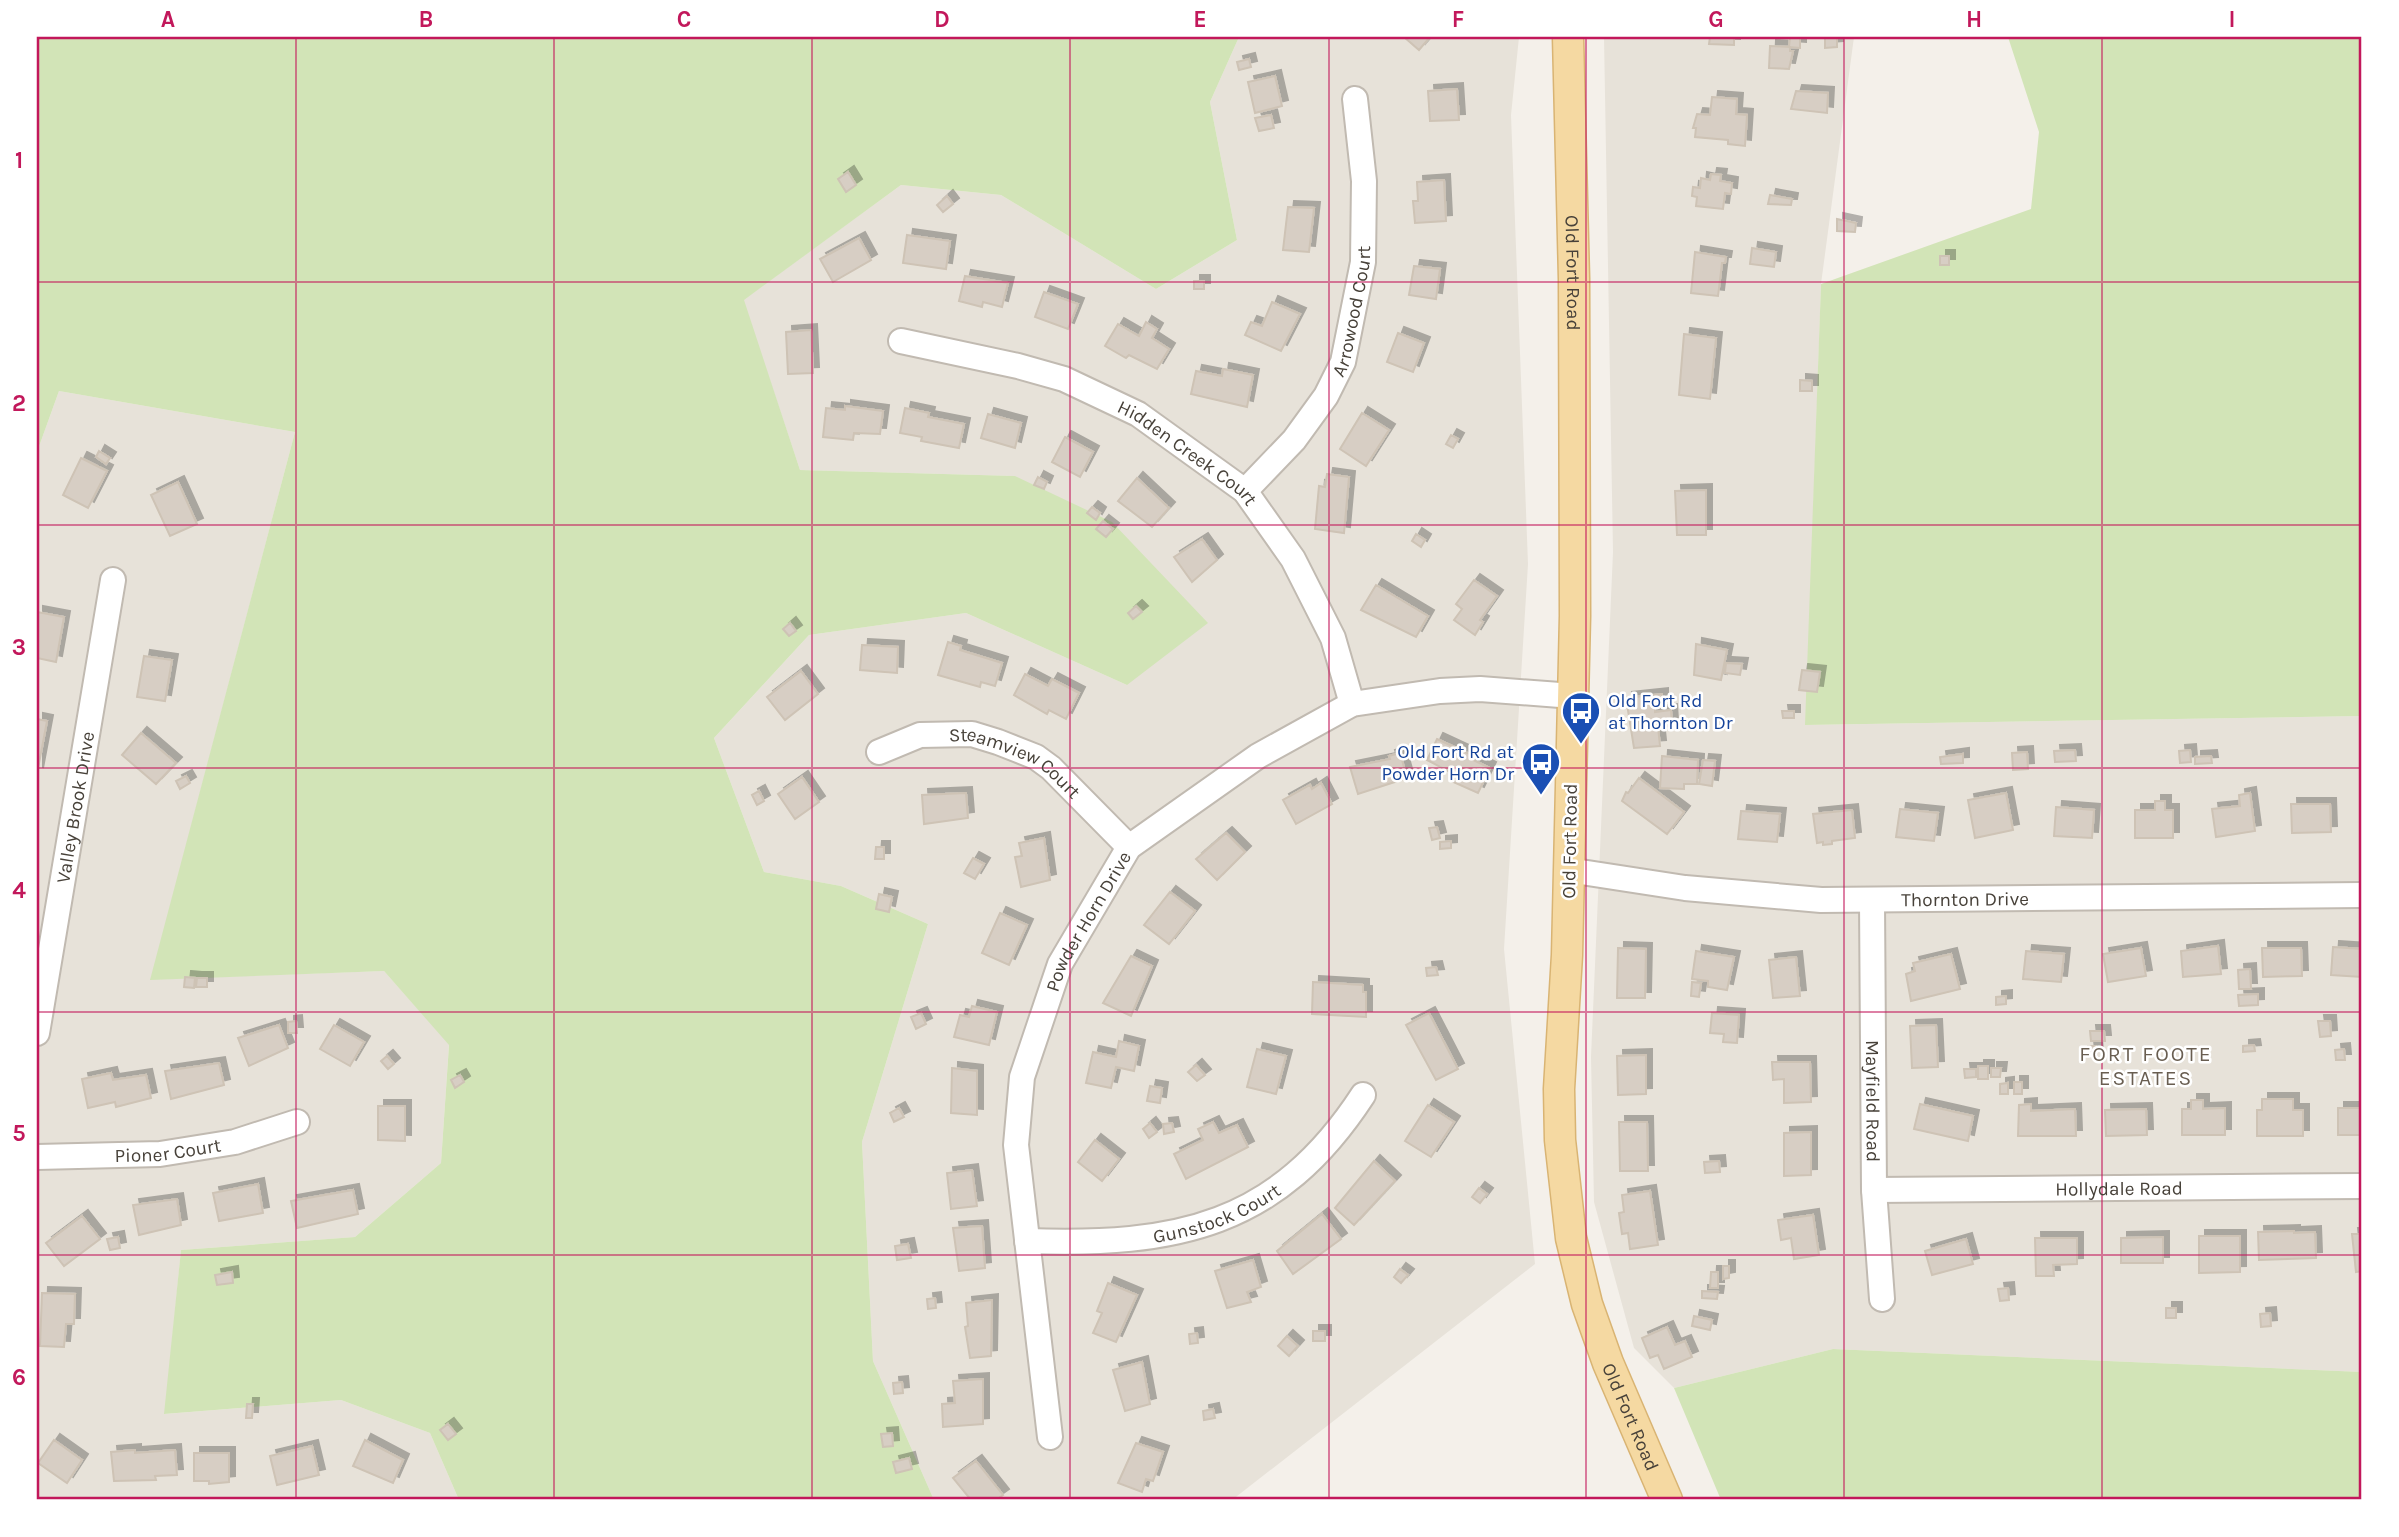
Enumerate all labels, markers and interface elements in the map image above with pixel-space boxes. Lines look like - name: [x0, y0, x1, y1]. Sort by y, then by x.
- text: A: [161, 6, 175, 33]
- text: B: [419, 6, 433, 33]
- text: C: [677, 6, 691, 33]
- text: D: [934, 6, 950, 33]
- text: E: [1193, 6, 1207, 33]
- text: F: [1452, 6, 1464, 33]
- text: G: [1708, 6, 1724, 33]
- text: H: [1966, 6, 1982, 33]
- text: I: [2228, 6, 2236, 33]
- text: 1: [15, 147, 23, 174]
- street label: Old Fort Road: [1560, 215, 1584, 331]
- street label: Arrowood Court: [1328, 246, 1375, 380]
- text: 2: [12, 390, 26, 417]
- street label: Hidden Creek Court: [1114, 396, 1262, 510]
- text: 3: [12, 634, 26, 661]
- bus stop icon: Old Fort Rd at Thornton Dr: [1560, 690, 1602, 745]
- place label: Old Fort Rd at Thornton Dr: [1608, 690, 1733, 734]
- street label: Steamview Court: [949, 723, 1085, 803]
- street label: Valley Brook Drive: [52, 730, 99, 885]
- place label: Old Fort Rd at Powder Horn Dr: [1382, 741, 1514, 785]
- bus stop icon: Old Fort Rd at Powder Horn Dr: [1520, 741, 1562, 796]
- street label: Old Fort Road: [1558, 783, 1582, 899]
- street label: Powder Horn Drive: [1042, 848, 1136, 995]
- text: 4: [12, 877, 26, 904]
- street label: Thornton Drive: [1901, 888, 2029, 911]
- street label: Mayfield Road: [1861, 1040, 1884, 1162]
- district label: FORT FOOTE ESTATES: [2079, 1042, 2213, 1090]
- text: 5: [12, 1120, 26, 1147]
- street label: Pioner Court: [114, 1134, 222, 1167]
- street label: Hollydale Road: [2055, 1177, 2183, 1201]
- street label: Gunstock Court: [1151, 1179, 1285, 1248]
- street label: Old Fort Road: [1597, 1360, 1663, 1474]
- text: 6: [12, 1364, 26, 1391]

